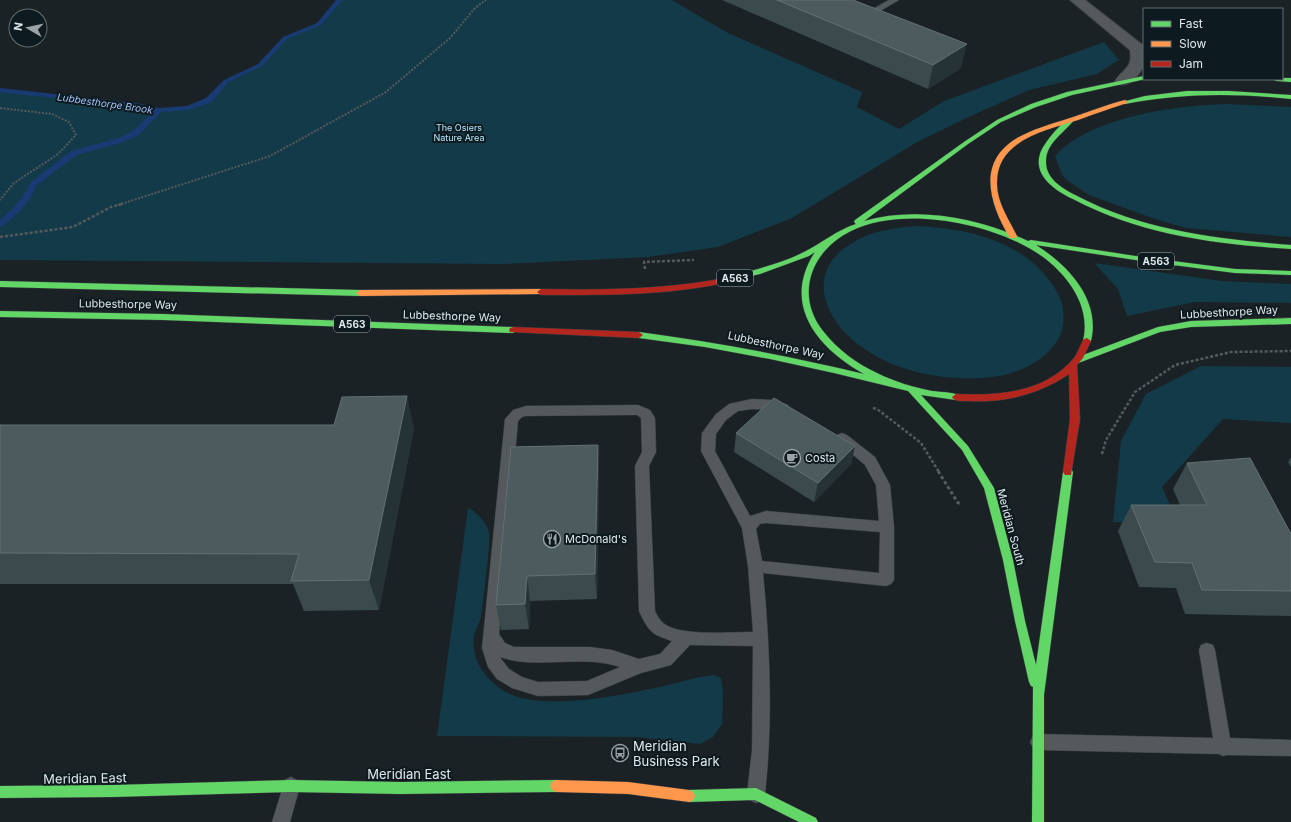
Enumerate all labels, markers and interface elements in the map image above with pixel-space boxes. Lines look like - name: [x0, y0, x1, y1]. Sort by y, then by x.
- north arrow: [8, 8, 48, 48]
- legend: [1143, 8, 1283, 80]
- text: Fast: [1179, 16, 1203, 31]
- text: N: [11, 21, 26, 32]
- text: Slow: [1179, 36, 1207, 51]
- text: Jam: [1179, 56, 1203, 71]
- water label: Lubbesthorpe Brook: [56, 90, 154, 116]
- park label: The Osiers Nature Area: [434, 122, 484, 143]
- road number: A563: [1138, 253, 1174, 269]
- road number: A563: [717, 270, 753, 286]
- street label: Lubbesthorpe Way: [79, 296, 177, 312]
- street label: Lubbesthorpe Way: [1180, 302, 1278, 322]
- street label: Lubbesthorpe Way: [403, 307, 501, 325]
- road number: A563: [334, 316, 370, 332]
- street label: Lubbesthorpe Way: [727, 328, 825, 362]
- cafe icon: Costa: [782, 448, 802, 468]
- place label: Costa: [805, 451, 835, 465]
- street label: Meridian South: [994, 487, 1028, 567]
- restaurant icon: McDonald's: [542, 529, 562, 549]
- place label: McDonald's: [565, 532, 627, 546]
- place label: Meridian Business Park: [633, 738, 720, 769]
- bus stop icon: Meridian Business Park: [610, 743, 630, 763]
- street label: Meridian East: [367, 766, 451, 782]
- street label: Meridian East: [43, 769, 127, 787]

